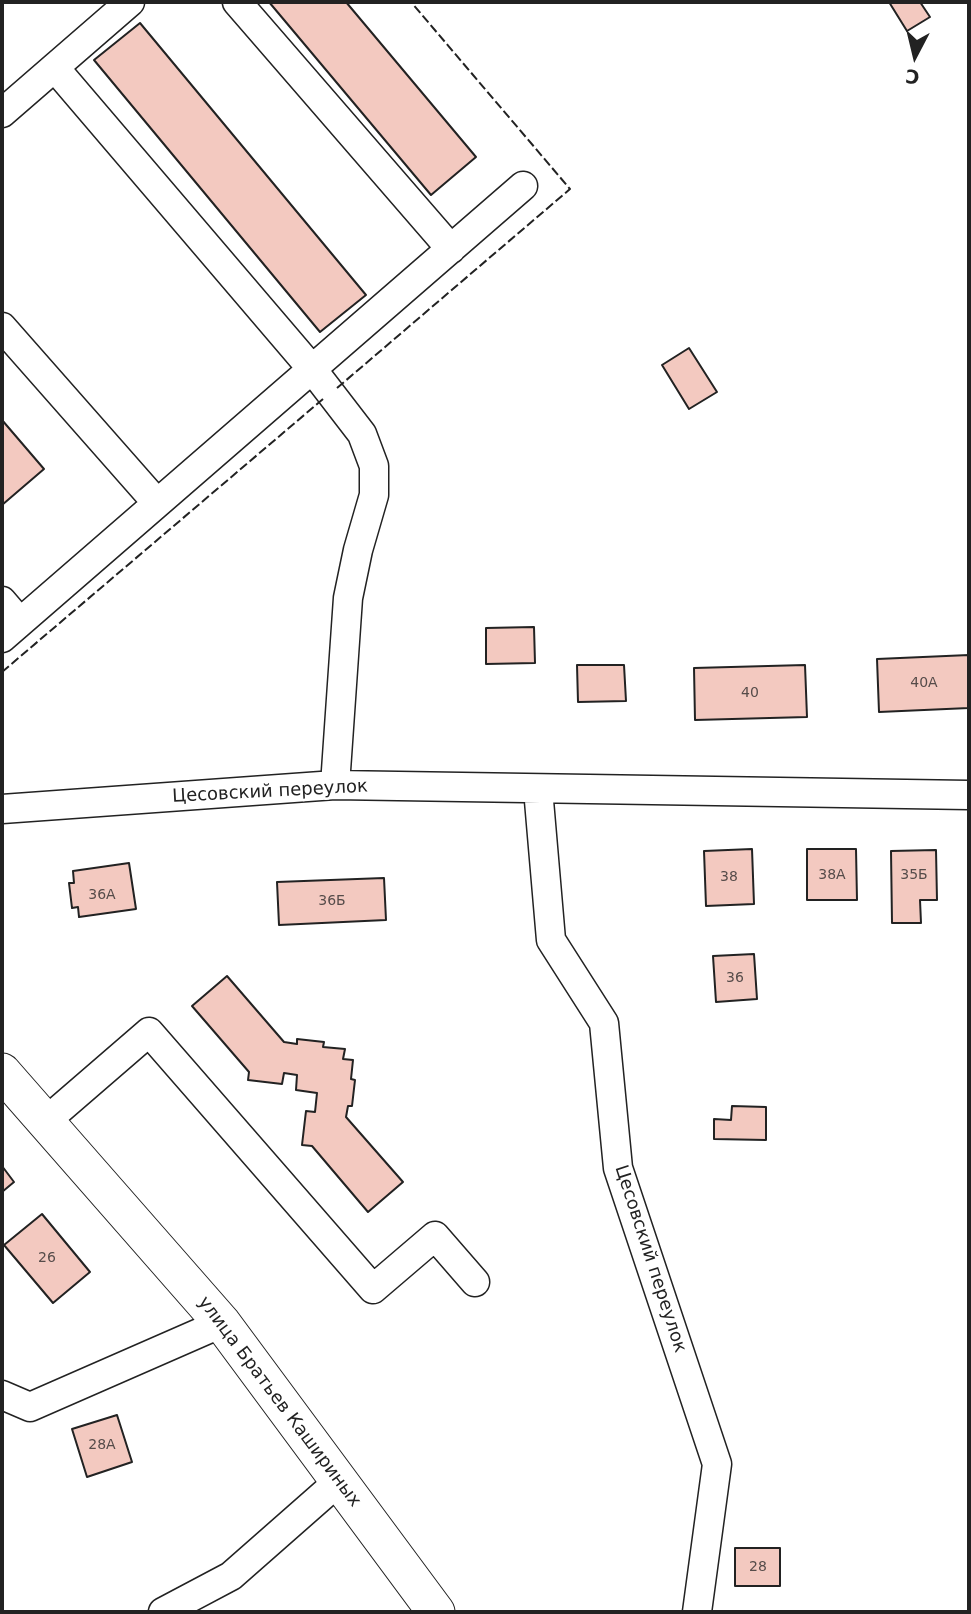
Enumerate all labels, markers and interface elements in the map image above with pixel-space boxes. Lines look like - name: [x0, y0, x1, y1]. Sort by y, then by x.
- north arrow: [880, 21, 950, 91]
- text: С: [904, 65, 921, 89]
- house number: 40А: [910, 675, 938, 691]
- house number: 40: [741, 685, 759, 701]
- street label: Цесовский переулок: [172, 776, 368, 808]
- house number: 38А: [818, 867, 846, 883]
- house number: 35Б: [900, 867, 928, 883]
- house number: 38: [720, 869, 738, 885]
- house number: 36А: [88, 887, 116, 903]
- house number: 36Б: [318, 893, 346, 909]
- house number: 36: [726, 970, 744, 986]
- street label: Цесовский переулок: [609, 1163, 691, 1355]
- house number: 26: [38, 1250, 56, 1266]
- street label: улица Братьев Кашириных: [193, 1293, 365, 1511]
- house number: 28А: [88, 1437, 116, 1453]
- house number: 28: [749, 1559, 767, 1575]

